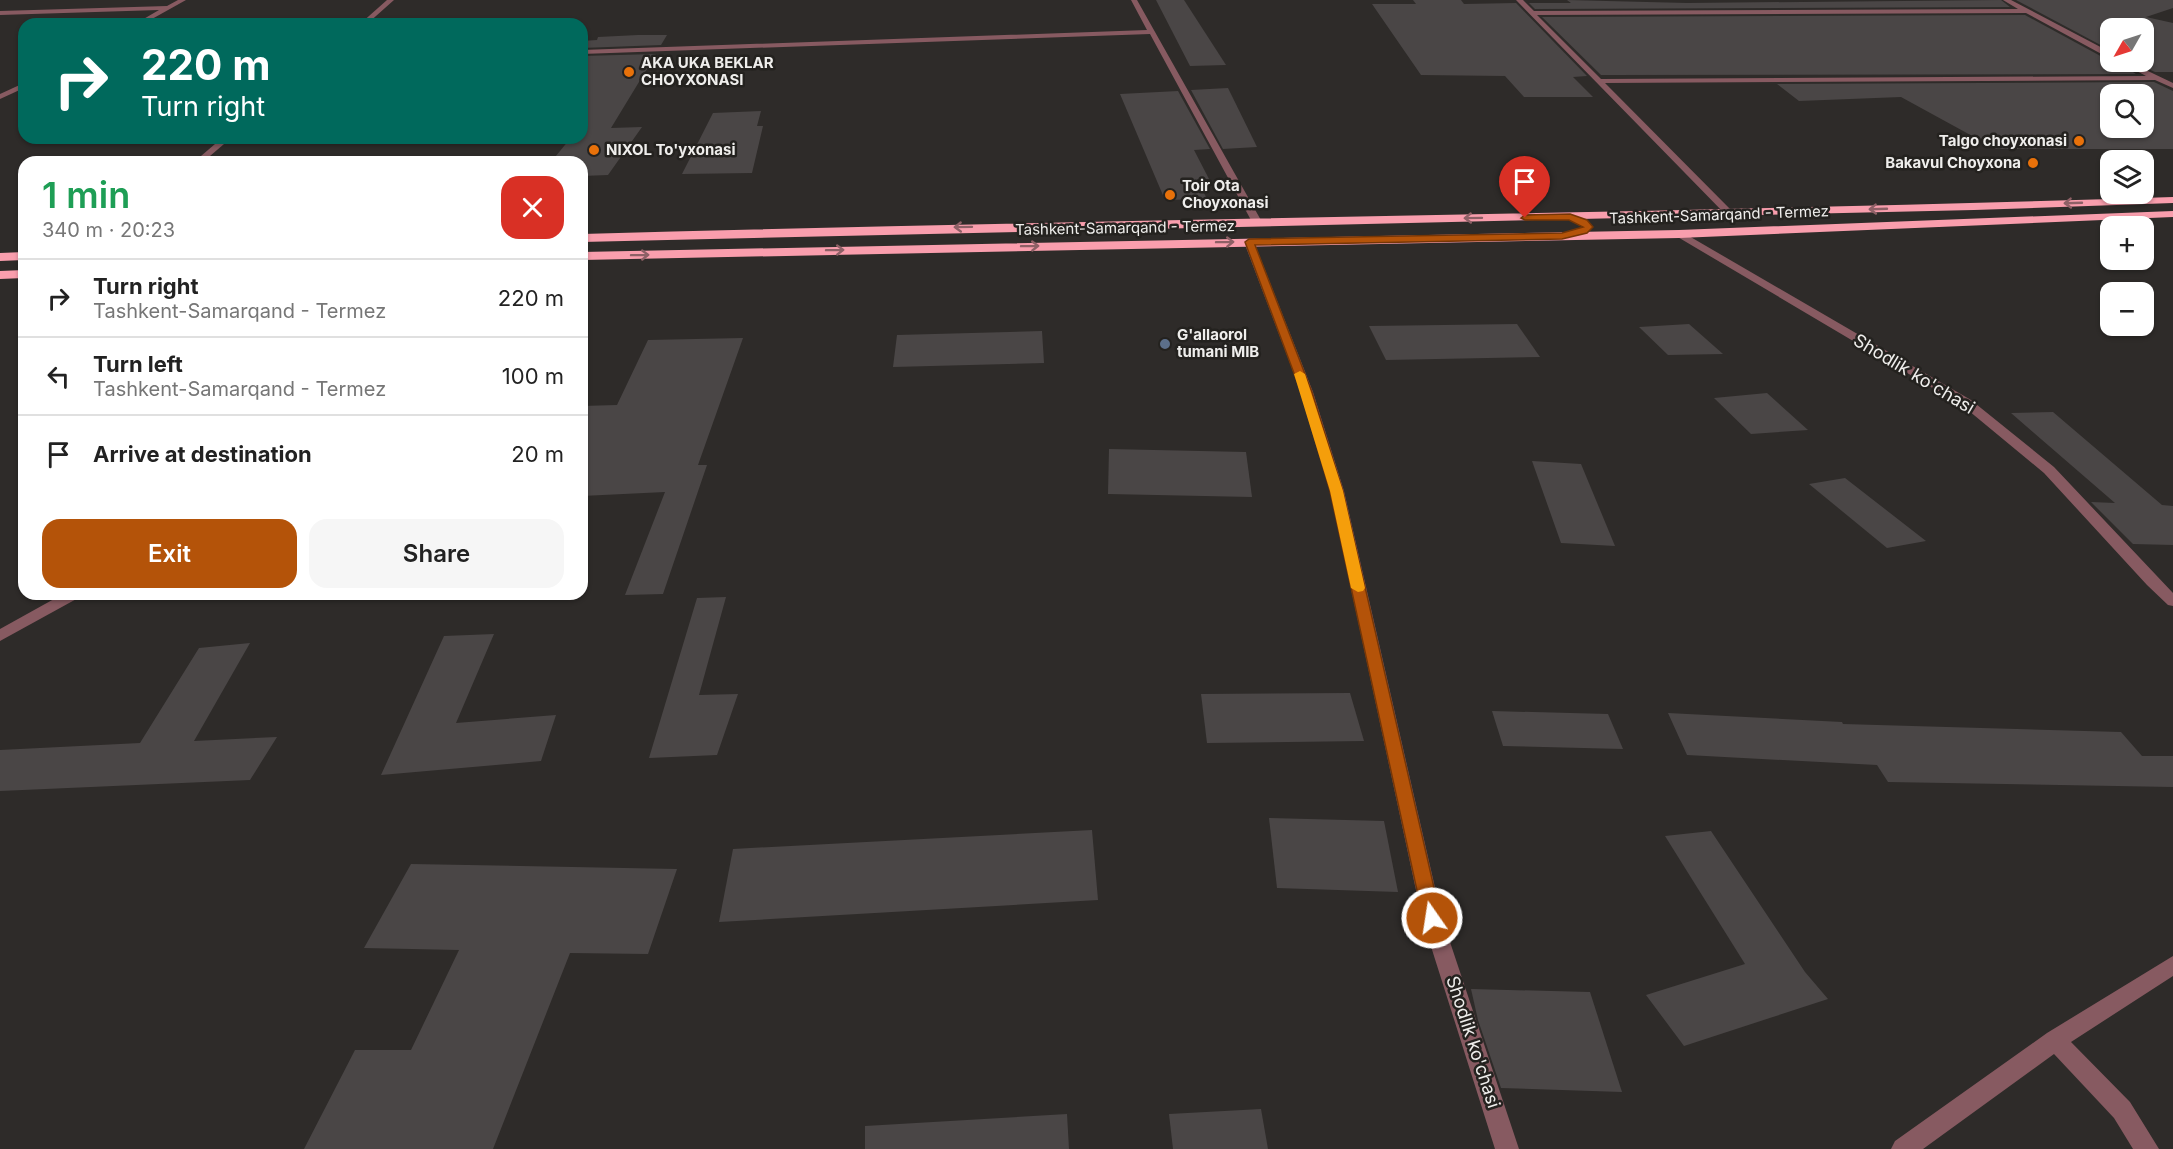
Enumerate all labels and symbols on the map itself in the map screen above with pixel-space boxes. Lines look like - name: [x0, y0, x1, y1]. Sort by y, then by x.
- north arrow: [2100, 18, 2154, 72]
- place label: AKA UKA BEKLAR CHOYXONASI: [641, 53, 774, 89]
- marker: AKA UKA BEKLAR CHOYXONASI: [622, 65, 636, 79]
- place label: Talgo choyxonasi: [1939, 131, 2067, 150]
- marker: Talgo choyxonasi: [2072, 134, 2086, 148]
- place label: NIXOL To'yxonasi: [606, 140, 736, 159]
- marker: NIXOL To'yxonasi: [587, 143, 601, 157]
- place label: Bakavul Choyxona: [1885, 153, 2021, 172]
- pin: [1499, 156, 1550, 218]
- marker: Bakavul Choyxona: [2026, 156, 2040, 170]
- place label: Toir Ota Choyxonasi: [1182, 176, 1269, 212]
- marker: Toir Ota Choyxonasi: [1163, 188, 1177, 202]
- one-way arrow: [2063, 198, 2083, 209]
- street label: Tashkent-Samarqand - Termez: [1609, 201, 1829, 228]
- one-way arrow: [1868, 204, 1888, 215]
- one-way arrow: [1463, 213, 1483, 224]
- street label: Tashkent-Samarqand - Termez: [1015, 216, 1235, 239]
- one-way arrow: [953, 221, 973, 233]
- one-way arrow: [1215, 237, 1235, 248]
- one-way arrow: [1020, 240, 1040, 252]
- one-way arrow: [825, 244, 845, 256]
- one-way arrow: [630, 249, 650, 261]
- place label: G'allaorol tumani MIB: [1177, 325, 1259, 361]
- street label: Shodlik ko'chasi: [1850, 329, 1979, 418]
- marker: G'allaorol tumani MIB: [1158, 337, 1172, 351]
- position arrow: [1400, 886, 1464, 950]
- street label: Shodlik ko'chasi: [1442, 973, 1505, 1111]

